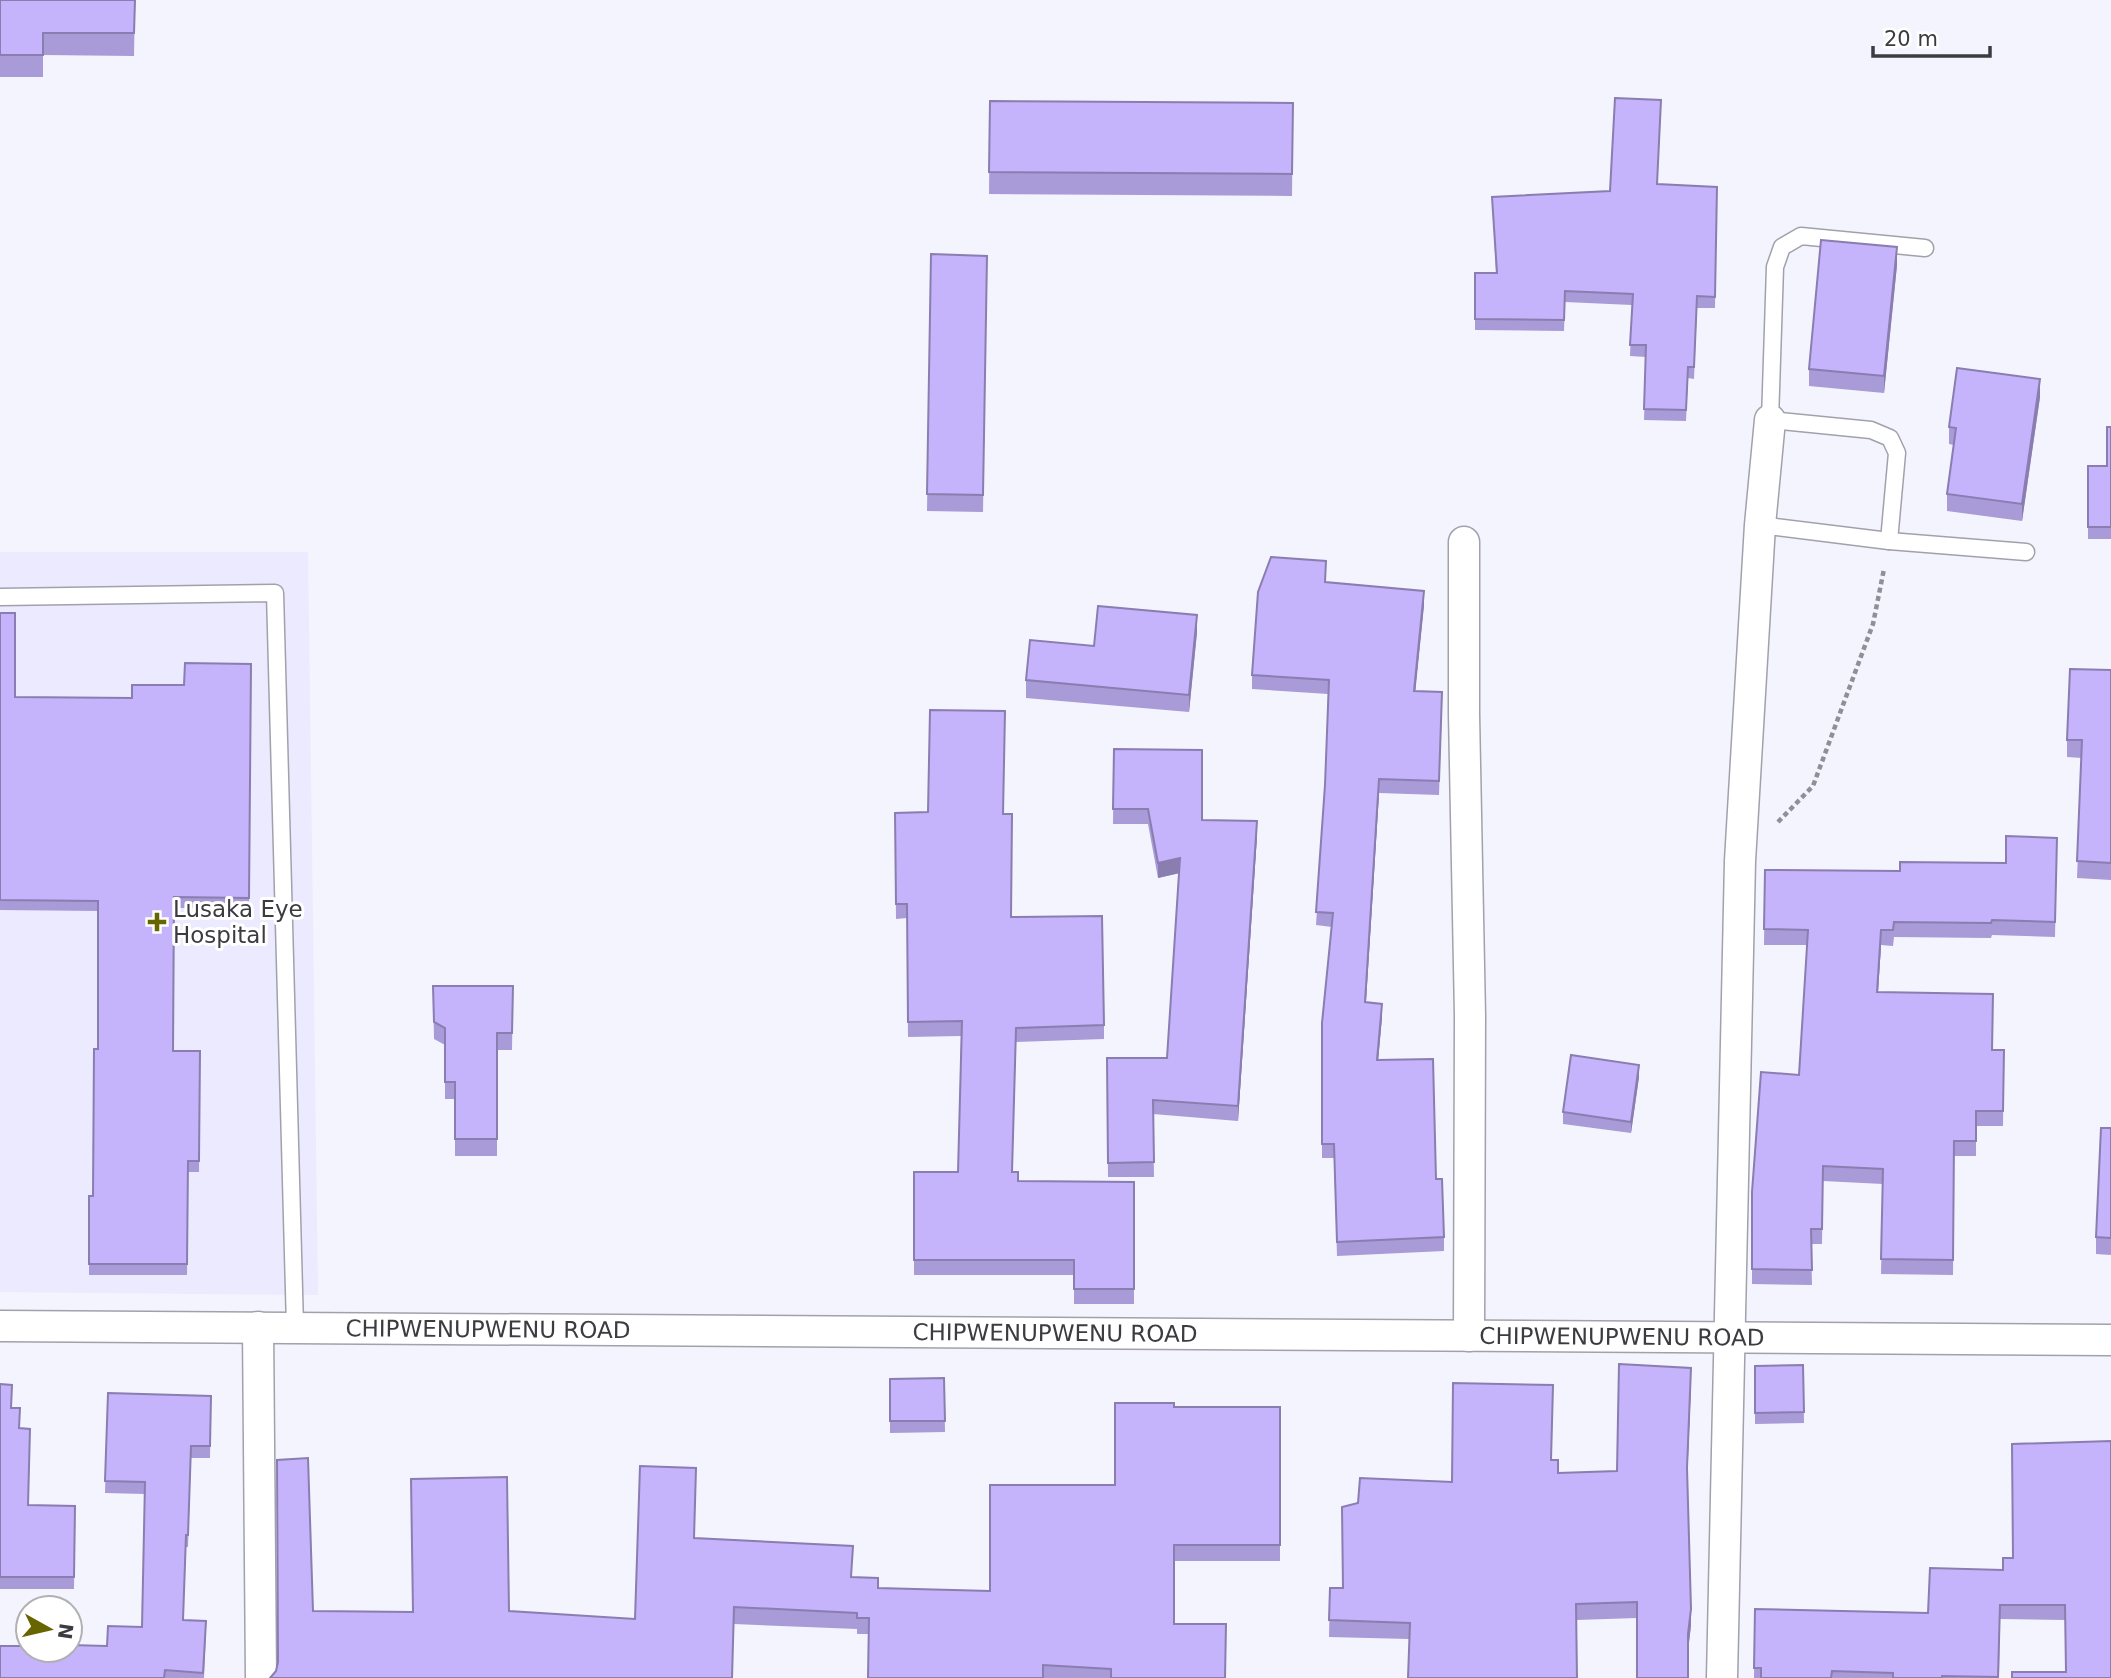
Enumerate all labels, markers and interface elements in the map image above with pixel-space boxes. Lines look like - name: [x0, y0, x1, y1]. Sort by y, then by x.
- scale bar: [1873, 14, 1990, 58]
- text: 20 m: [1884, 27, 1938, 51]
- place label: Lusaka Eye Hospital: [173, 896, 303, 948]
- marker: Lusaka Eye Hospital: [147, 912, 167, 932]
- street label: CHIPWENUPWENU ROAD: [345, 1315, 631, 1343]
- street label: CHIPWENUPWENU ROAD: [912, 1319, 1198, 1347]
- street label: CHIPWENUPWENU ROAD: [1479, 1323, 1765, 1351]
- north arrow: [14, 1594, 84, 1664]
- text: N: [54, 1622, 78, 1641]

